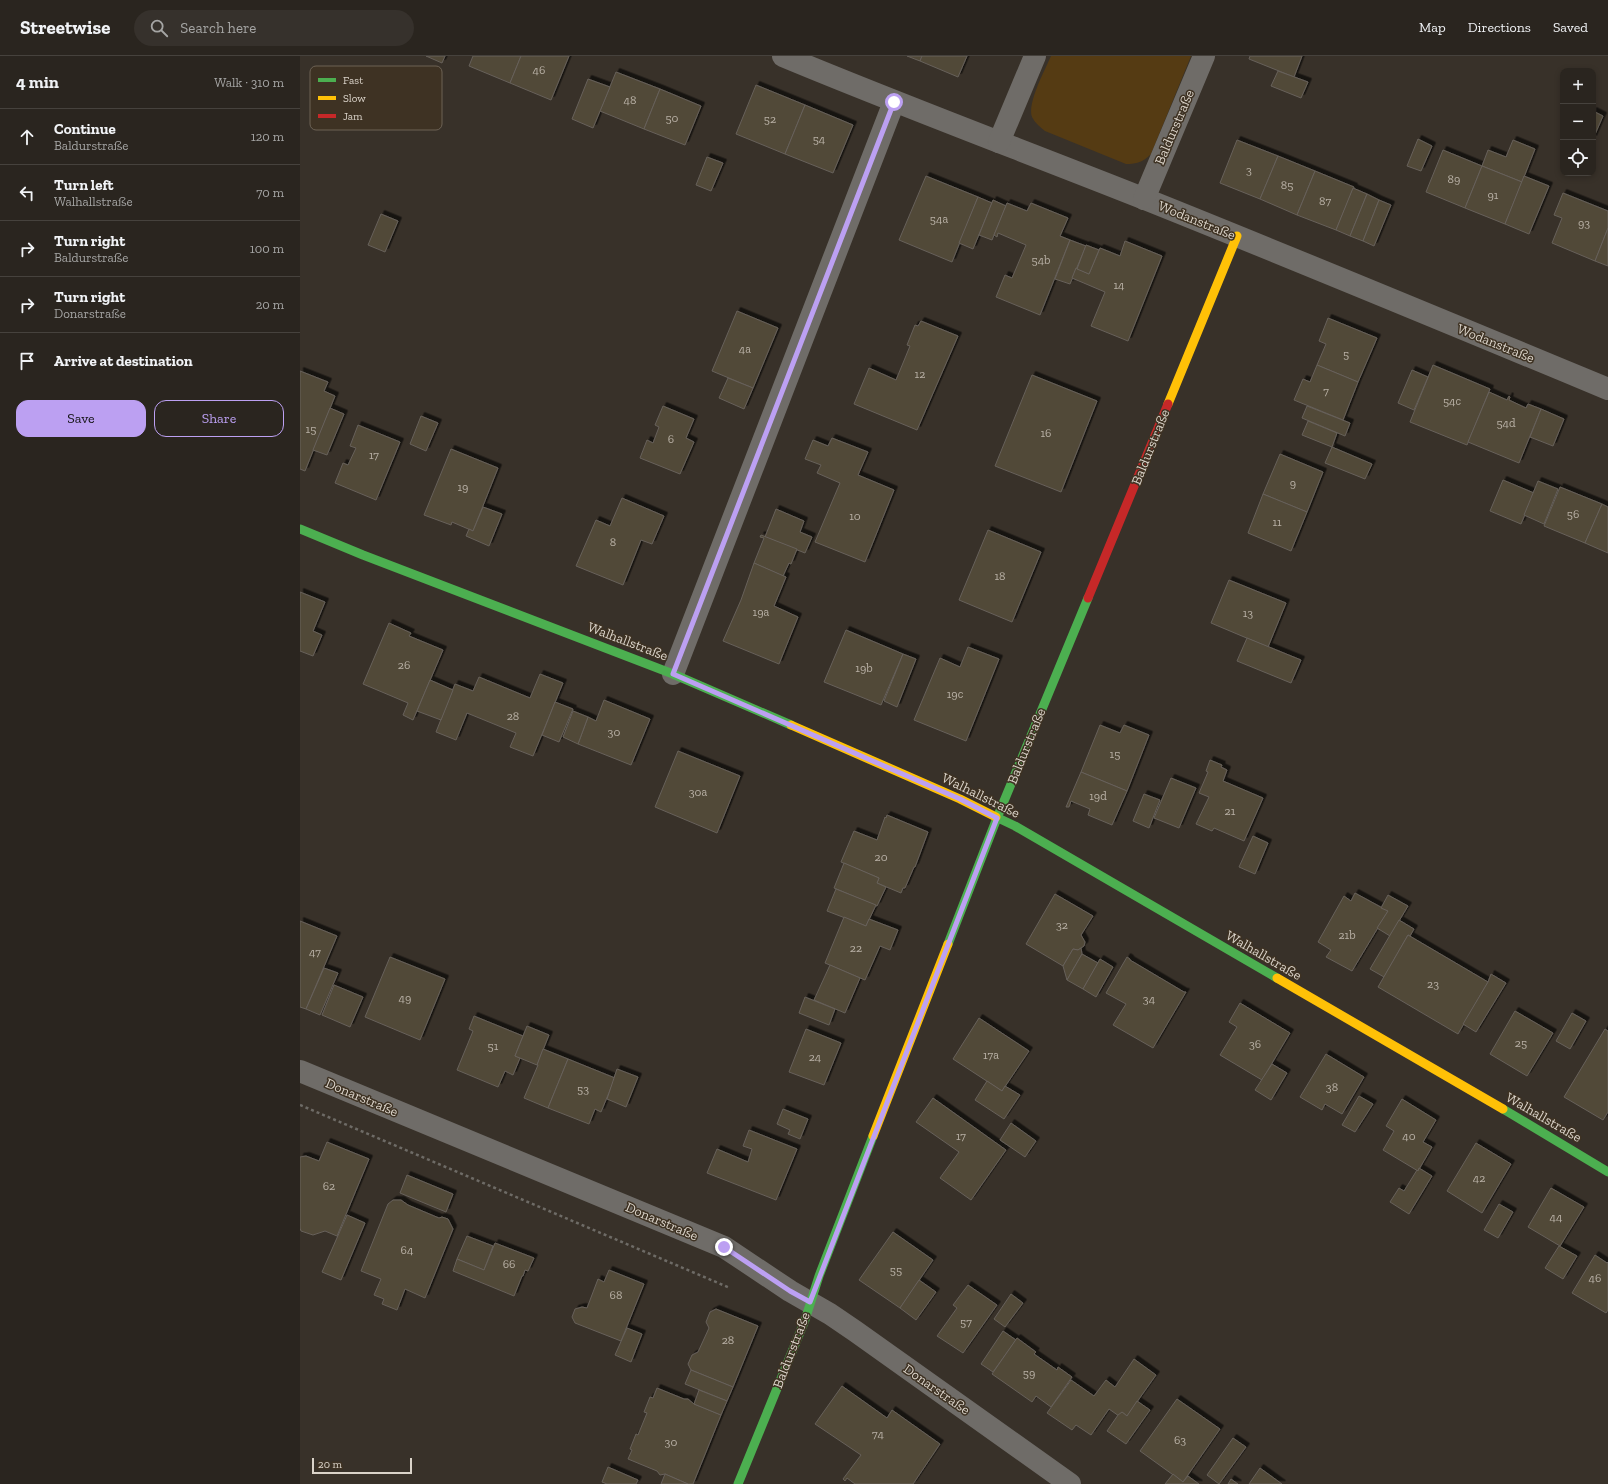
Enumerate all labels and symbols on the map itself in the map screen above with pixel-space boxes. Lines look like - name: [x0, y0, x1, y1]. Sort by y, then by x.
- house number: 46: [533, 63, 545, 77]
- legend: [310, 66, 442, 130]
- text: Fast: [343, 74, 364, 87]
- street label: Baldurstraße: [1151, 87, 1198, 167]
- text: Slow: [343, 92, 366, 105]
- house number: 48: [624, 93, 636, 107]
- route start: [885, 93, 903, 111]
- text: Jam: [343, 110, 363, 123]
- house number: 50: [665, 111, 679, 125]
- house number: 52: [764, 112, 776, 126]
- house number: 54: [813, 132, 826, 146]
- house number: 3: [1246, 163, 1252, 177]
- house number: 89: [1448, 172, 1460, 186]
- house number: 85: [1281, 178, 1293, 192]
- house number: 91: [1488, 188, 1499, 202]
- house number: 87: [1319, 194, 1331, 208]
- street label: Wodanstraße: [1156, 197, 1238, 244]
- house number: 54a: [930, 212, 948, 226]
- house number: 93: [1578, 216, 1590, 230]
- house number: 54b: [1031, 253, 1051, 267]
- house number: 14: [1113, 278, 1125, 292]
- street label: Wodanstraße: [1455, 320, 1537, 367]
- house number: 4a: [739, 342, 751, 356]
- house number: 5: [1343, 347, 1349, 361]
- house number: 12: [915, 367, 925, 381]
- house number: 7: [1323, 384, 1329, 398]
- house number: 54c: [1443, 394, 1462, 408]
- street label: Baldurstraße: [1128, 407, 1173, 487]
- house number: 54d: [1496, 416, 1516, 430]
- house number: 15: [306, 422, 316, 436]
- house number: 16: [1041, 426, 1052, 440]
- house number: 6: [668, 432, 674, 446]
- house number: 17: [369, 448, 379, 462]
- house number: 9: [1290, 476, 1296, 490]
- house number: 19: [458, 480, 469, 494]
- house number: 56: [1567, 507, 1579, 521]
- house number: 10: [849, 509, 861, 523]
- house number: 11: [1272, 515, 1282, 529]
- house number: 8: [610, 535, 616, 549]
- house number: 18: [994, 569, 1006, 583]
- house number: 19a: [753, 605, 770, 619]
- house number: 13: [1243, 606, 1253, 620]
- street label: Walhallstraße: [585, 618, 671, 665]
- house number: 26: [398, 658, 410, 672]
- house number: 19b: [855, 661, 873, 675]
- house number: 19c: [947, 687, 964, 701]
- street label: Baldurstraße: [1004, 706, 1049, 786]
- house number: 28: [507, 709, 519, 723]
- house number: 30: [608, 725, 620, 739]
- house number: 15: [1110, 747, 1120, 761]
- street label: Walhallstraße: [939, 769, 1023, 822]
- house number: 30a: [689, 785, 707, 799]
- house number: 19d: [1089, 789, 1107, 803]
- house number: 21: [1225, 804, 1236, 818]
- house number: 20: [874, 850, 888, 864]
- house number: 32: [1056, 918, 1068, 932]
- street label: Walhallstraße: [1223, 927, 1305, 984]
- house number: 21b: [1338, 928, 1356, 942]
- house number: 22: [850, 941, 862, 955]
- house number: 47: [309, 945, 321, 959]
- house number: 23: [1427, 977, 1439, 991]
- house number: 49: [399, 991, 411, 1005]
- house number: 34: [1143, 992, 1156, 1006]
- house number: 25: [1515, 1036, 1527, 1050]
- house number: 36: [1249, 1037, 1261, 1051]
- house number: 51: [488, 1039, 499, 1053]
- house number: 17a: [983, 1048, 999, 1062]
- house number: 24: [809, 1050, 822, 1064]
- street label: Donarstraße: [323, 1075, 401, 1121]
- house number: 38: [1326, 1080, 1338, 1094]
- house number: 53: [577, 1082, 589, 1096]
- street label: Walhallstraße: [1503, 1089, 1585, 1146]
- house number: 17: [956, 1129, 966, 1143]
- house number: 40: [1402, 1129, 1416, 1143]
- house number: 42: [1473, 1171, 1485, 1185]
- house number: 62: [323, 1179, 335, 1193]
- street label: Donarstraße: [623, 1199, 701, 1245]
- house number: 44: [1550, 1210, 1563, 1224]
- route end: [715, 1238, 733, 1256]
- house number: 64: [401, 1243, 414, 1257]
- house number: 66: [503, 1257, 515, 1271]
- house number: 55: [890, 1263, 902, 1277]
- house number: 46: [1589, 1271, 1601, 1285]
- house number: 68: [610, 1288, 622, 1302]
- street label: Baldurstraße: [769, 1309, 814, 1391]
- house number: 57: [960, 1315, 972, 1329]
- house number: 28: [722, 1333, 734, 1347]
- street label: Donarstraße: [900, 1360, 974, 1419]
- house number: 59: [1023, 1366, 1035, 1380]
- house number: 74: [872, 1427, 884, 1441]
- house number: 63: [1174, 1433, 1186, 1447]
- house number: 30: [665, 1435, 677, 1449]
- scale bar: [312, 1456, 412, 1475]

